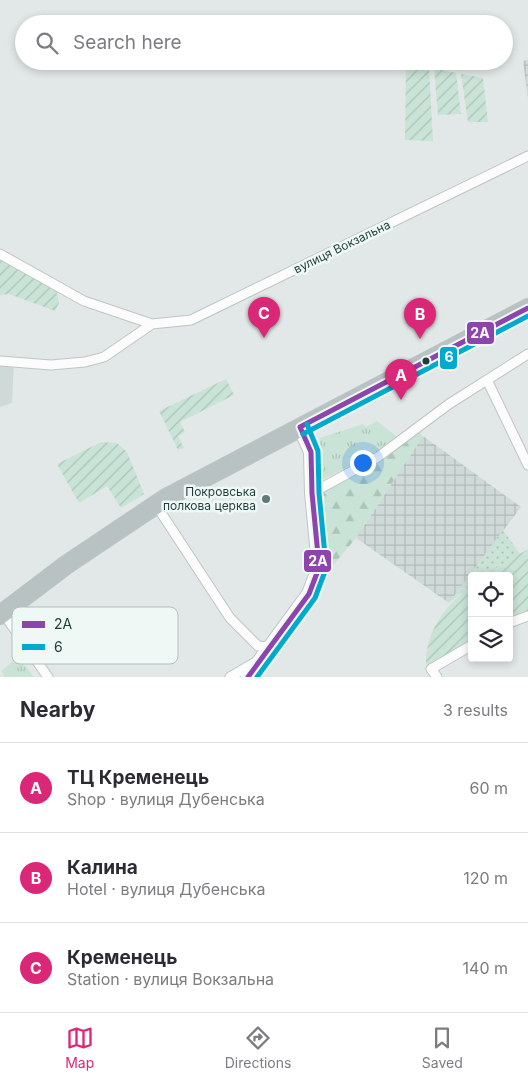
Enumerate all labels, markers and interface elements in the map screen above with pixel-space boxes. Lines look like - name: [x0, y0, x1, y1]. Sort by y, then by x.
- search box: [15, 15, 513, 70]
- icon: search: [33, 29, 61, 57]
- text: Search here: [73, 31, 182, 54]
- street label: вулиця Вокзальна: [291, 217, 393, 276]
- pin: C: [248, 297, 280, 338]
- pin: B: [404, 298, 436, 339]
- line badge: 2A: [466, 321, 495, 345]
- text: 2A: [470, 324, 490, 341]
- line badge: 6: [439, 346, 458, 370]
- text: 6: [444, 348, 454, 365]
- unlabelled marker: [421, 356, 431, 366]
- pin: A: [385, 359, 417, 400]
- your location: [350, 450, 376, 476]
- place label: Покровська полкова церква: [163, 484, 256, 513]
- marker: Покровська полкова церква: [260, 493, 272, 505]
- line badge: 2A: [303, 549, 332, 573]
- text: 2A: [308, 552, 328, 569]
- map controls: [468, 572, 513, 662]
- button: locate: [468, 572, 513, 617]
- legend: [12, 607, 178, 664]
- text: 2A: [54, 615, 73, 632]
- button: layers: [468, 617, 513, 662]
- text: 6: [54, 638, 63, 655]
- text: Nearby: [20, 697, 95, 722]
- text: 3 results: [443, 700, 508, 720]
- text: ТЦ Кременець: [67, 766, 209, 789]
- text: A: [30, 778, 42, 798]
- text: 60 m: [469, 778, 508, 798]
- text: Shop · вулиця Дубенська: [67, 789, 265, 809]
- text: Калина: [67, 856, 138, 879]
- text: B: [31, 868, 41, 888]
- text: 120 m: [463, 868, 508, 888]
- text: Hotel · вулиця Дубенська: [67, 879, 265, 899]
- text: Кременець: [67, 946, 178, 969]
- text: C: [30, 958, 42, 978]
- text: 140 m: [463, 958, 508, 978]
- text: Station · вулиця Вокзальна: [67, 969, 274, 989]
- tab: Map: [65, 1024, 94, 1071]
- tab: Directions: [225, 1024, 291, 1071]
- tab: Saved: [422, 1024, 463, 1071]

